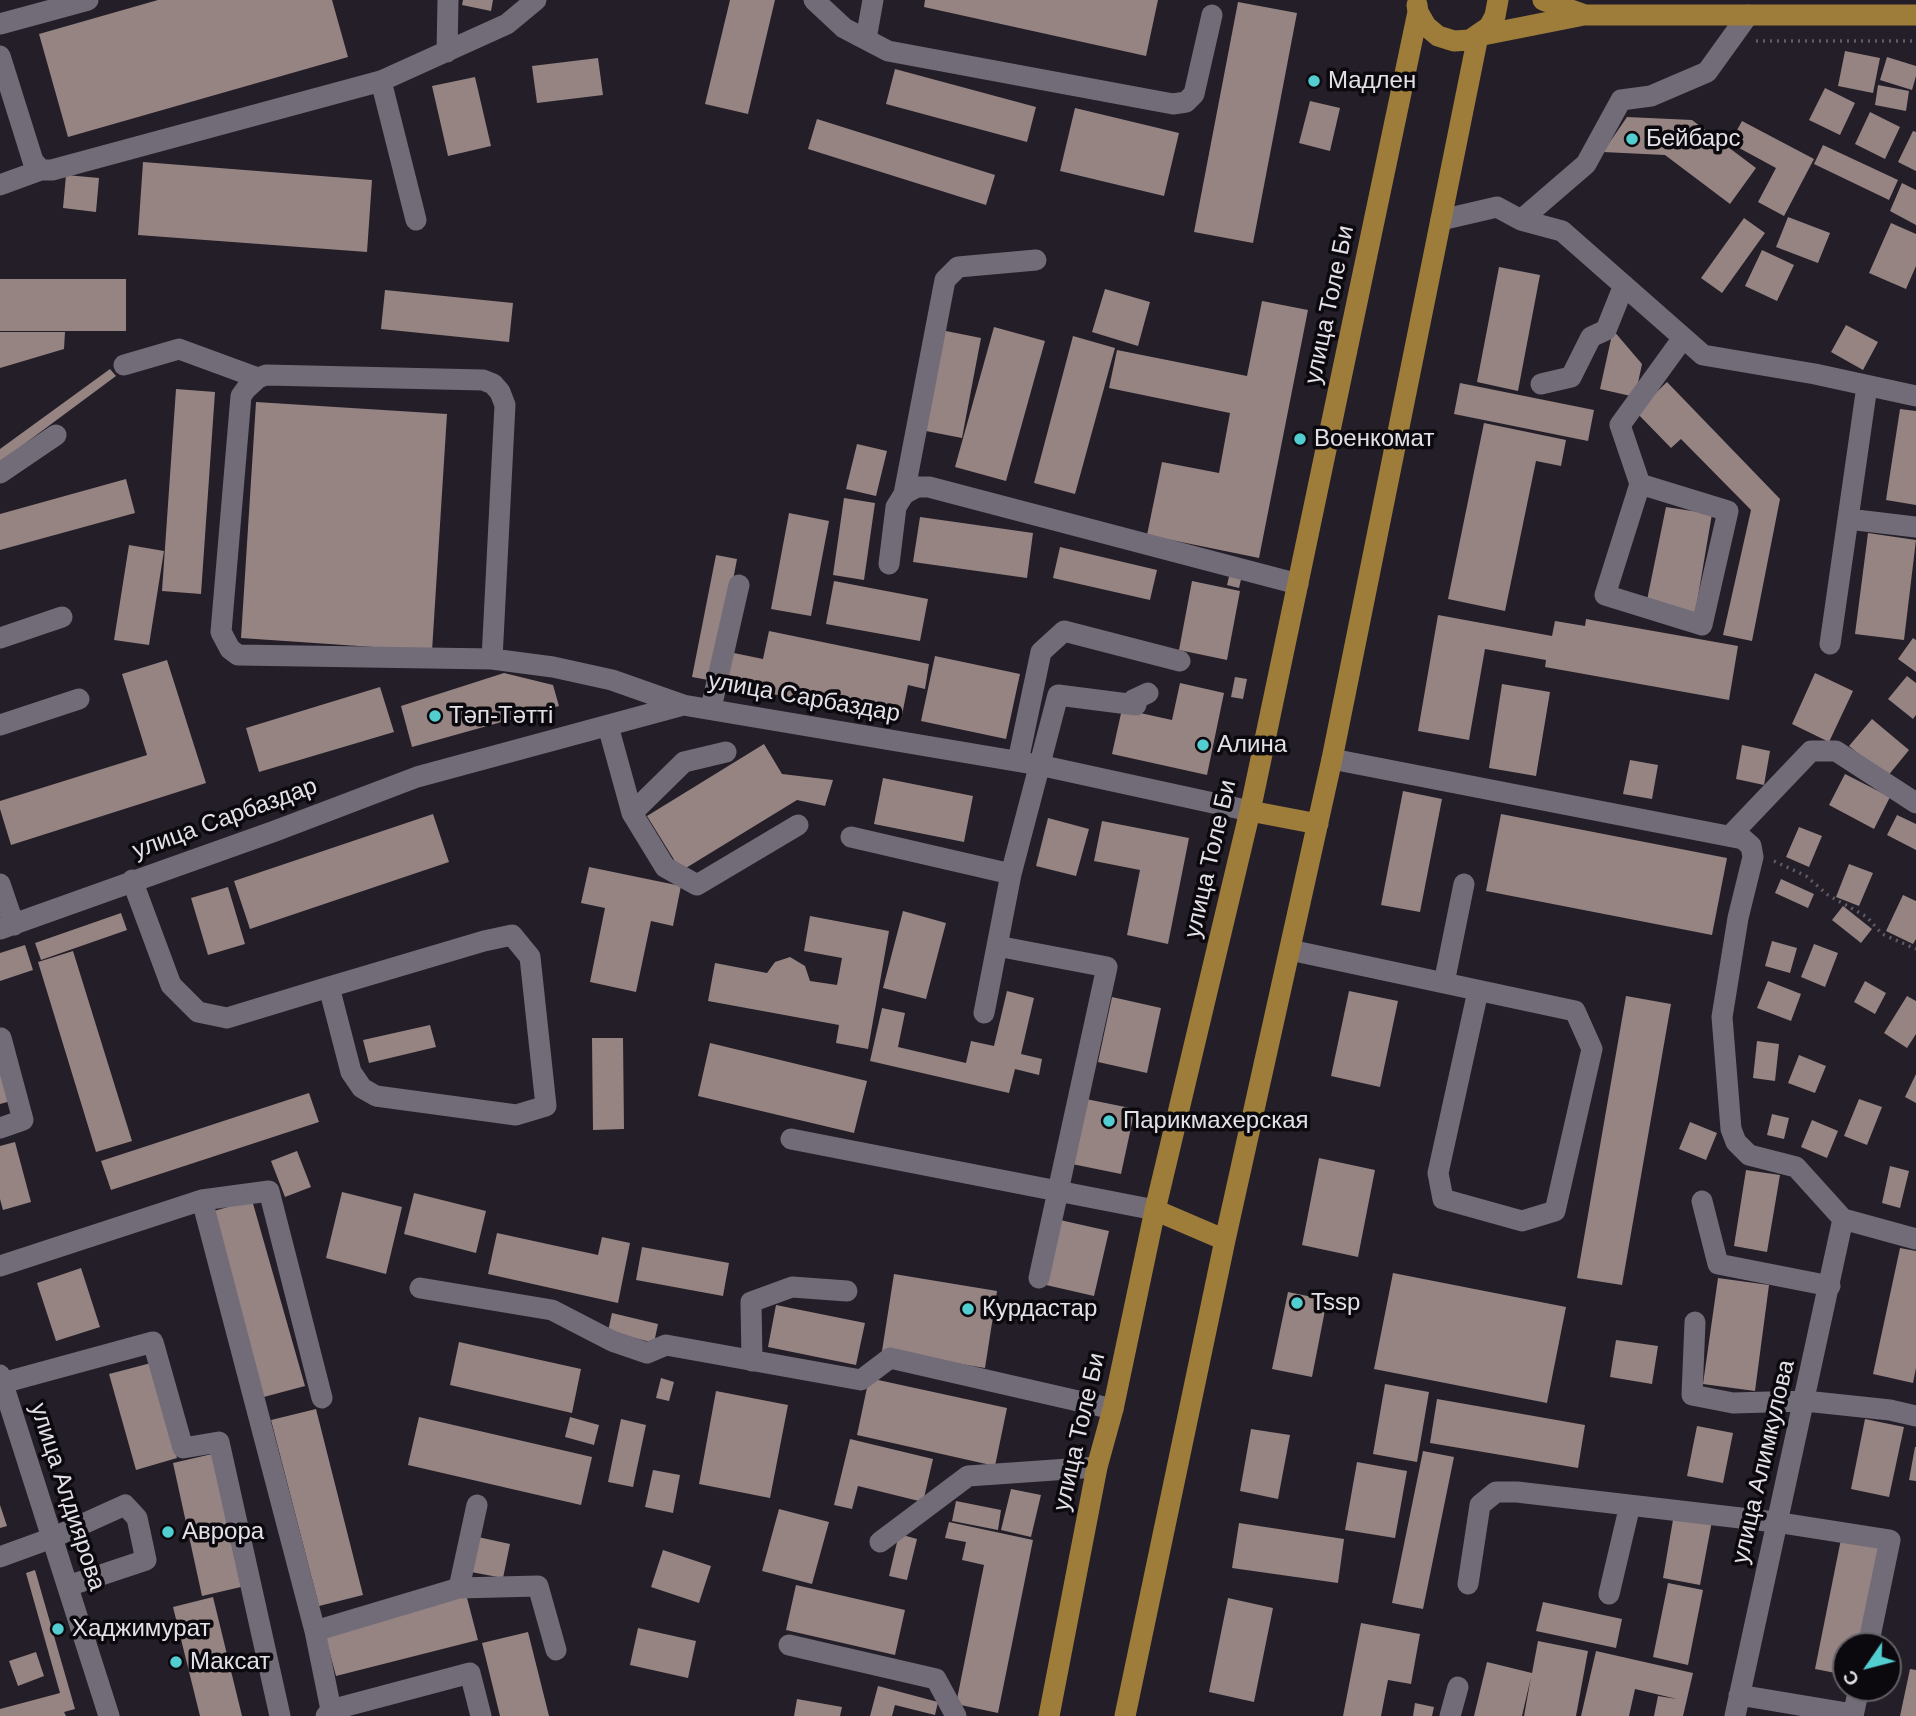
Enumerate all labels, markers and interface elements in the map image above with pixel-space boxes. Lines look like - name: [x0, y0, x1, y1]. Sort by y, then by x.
- place label: Мадлен: [1328, 67, 1416, 95]
- marker: Мадлен: [1306, 73, 1322, 89]
- place label: Бейбарс: [1646, 125, 1740, 153]
- marker: Бейбарс: [1624, 131, 1640, 147]
- street label: улица Толе Би: [1299, 223, 1361, 387]
- place label: Военкомат: [1314, 425, 1434, 453]
- marker: Военкомат: [1292, 431, 1308, 447]
- street label: улица Сарбаздар: [706, 667, 902, 729]
- place label: Тәп-Тәтті: [449, 702, 553, 730]
- marker: Тәп-Тәтті: [427, 708, 443, 724]
- place label: Алина: [1217, 731, 1287, 759]
- marker: Алина: [1195, 737, 1211, 753]
- street label: улица Сарбаздар: [129, 772, 321, 866]
- street label: улица Толе Би: [1179, 777, 1243, 941]
- place label: Парикмахерская: [1123, 1107, 1308, 1135]
- marker: Парикмахерская: [1101, 1113, 1117, 1129]
- place label: Tssp: [1311, 1289, 1360, 1317]
- place label: Курдастар: [982, 1295, 1097, 1323]
- marker: Tssp: [1289, 1295, 1305, 1311]
- marker: Курдастар: [960, 1301, 976, 1317]
- street label: улица Толе Би: [1048, 1350, 1112, 1514]
- street label: улица Алимкулова: [1727, 1357, 1801, 1567]
- street label: улица Алдиярова: [23, 1400, 111, 1594]
- place label: Аврора: [182, 1518, 264, 1546]
- marker: Аврора: [160, 1524, 176, 1540]
- place label: Хаджимурат: [72, 1615, 210, 1643]
- marker: Хаджимурат: [50, 1621, 66, 1637]
- north arrow: [1832, 1632, 1902, 1702]
- place label: Максат: [190, 1648, 270, 1676]
- marker: Максат: [168, 1654, 184, 1670]
- text: С: [1838, 1667, 1864, 1690]

